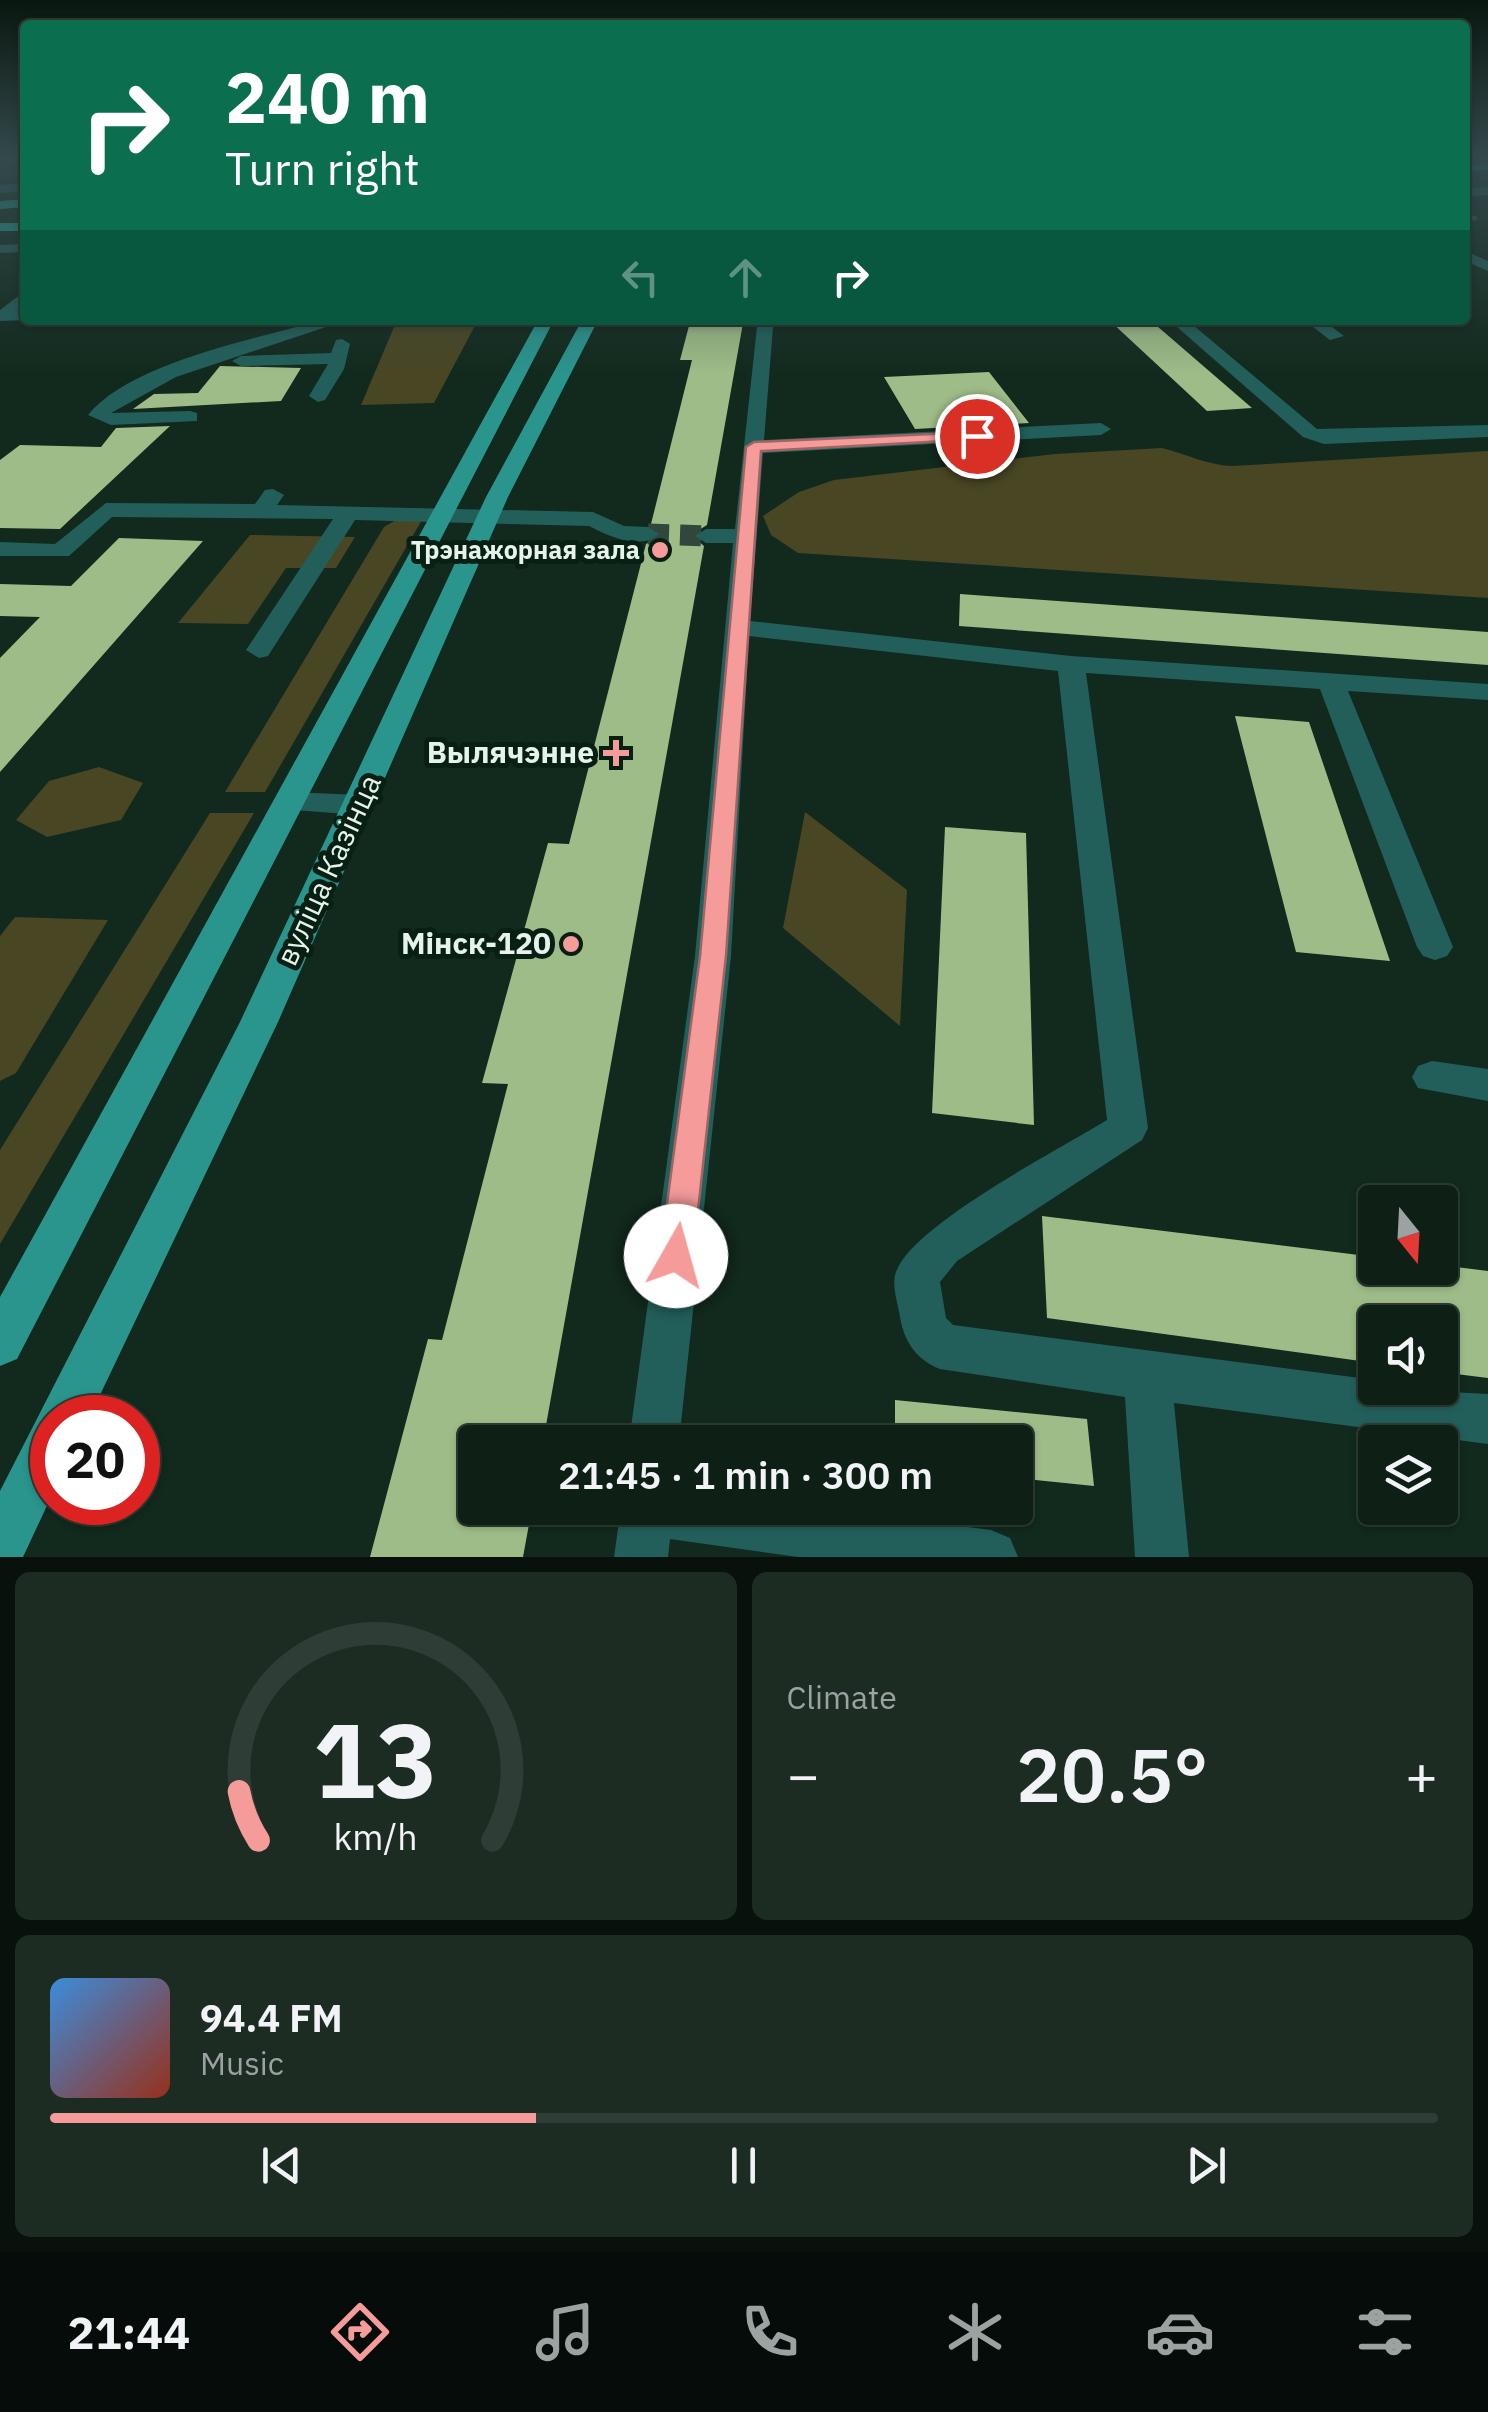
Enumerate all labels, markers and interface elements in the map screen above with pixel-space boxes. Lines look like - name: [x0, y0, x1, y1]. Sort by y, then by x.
- text: 240 m: [225, 51, 430, 142]
- icon: right: [60, 60, 190, 190]
- text: Turn right: [225, 139, 420, 197]
- icon: left: [613, 250, 668, 305]
- icon: ahead: [718, 250, 773, 305]
- icon: right: [823, 250, 878, 305]
- pin: [935, 394, 1020, 479]
- icon: arrive: [950, 409, 1005, 464]
- place label: Трэнажорная зала: [411, 533, 640, 566]
- marker: Трэнажорная зала: [649, 539, 671, 561]
- place label: Вылячэнне: [427, 732, 594, 771]
- marker: Вылячэнне: [603, 740, 629, 766]
- street label: вуліца Казінца: [266, 768, 389, 971]
- place label: Мінск-120: [401, 923, 551, 962]
- marker: Мінск-120: [560, 933, 582, 955]
- north arrow: [1358, 1185, 1458, 1285]
- map controls: [1358, 1185, 1458, 1525]
- position arrow: [624, 1204, 728, 1308]
- button: sound: [1358, 1305, 1458, 1405]
- speed limit sign: 20: [30, 1395, 160, 1525]
- button: layers: [1358, 1425, 1458, 1525]
- text: 21:45 · 1 min · 300 m: [558, 1450, 933, 1499]
- text: Climate: [787, 1676, 897, 1718]
- text: 13: [313, 1691, 438, 1827]
- text: 20.5°: [1016, 1725, 1209, 1823]
- text: −: [787, 1739, 820, 1810]
- text: +: [1405, 1739, 1438, 1810]
- text: km/h: [334, 1813, 418, 1860]
- text: 94.4 FM: [200, 1993, 343, 2042]
- text: Music: [200, 2042, 284, 2084]
- icon: previous: [254, 2138, 309, 2193]
- icon: pause: [716, 2138, 771, 2193]
- icon: next: [1179, 2138, 1234, 2193]
- icon: directions: [325, 2297, 395, 2367]
- icon: music: [530, 2297, 600, 2367]
- icon: phone: [735, 2297, 805, 2367]
- icon: climate: [940, 2297, 1010, 2367]
- icon: car: [1145, 2297, 1215, 2367]
- icon: filters: [1350, 2297, 1420, 2367]
- text: 21:44: [68, 2303, 190, 2361]

